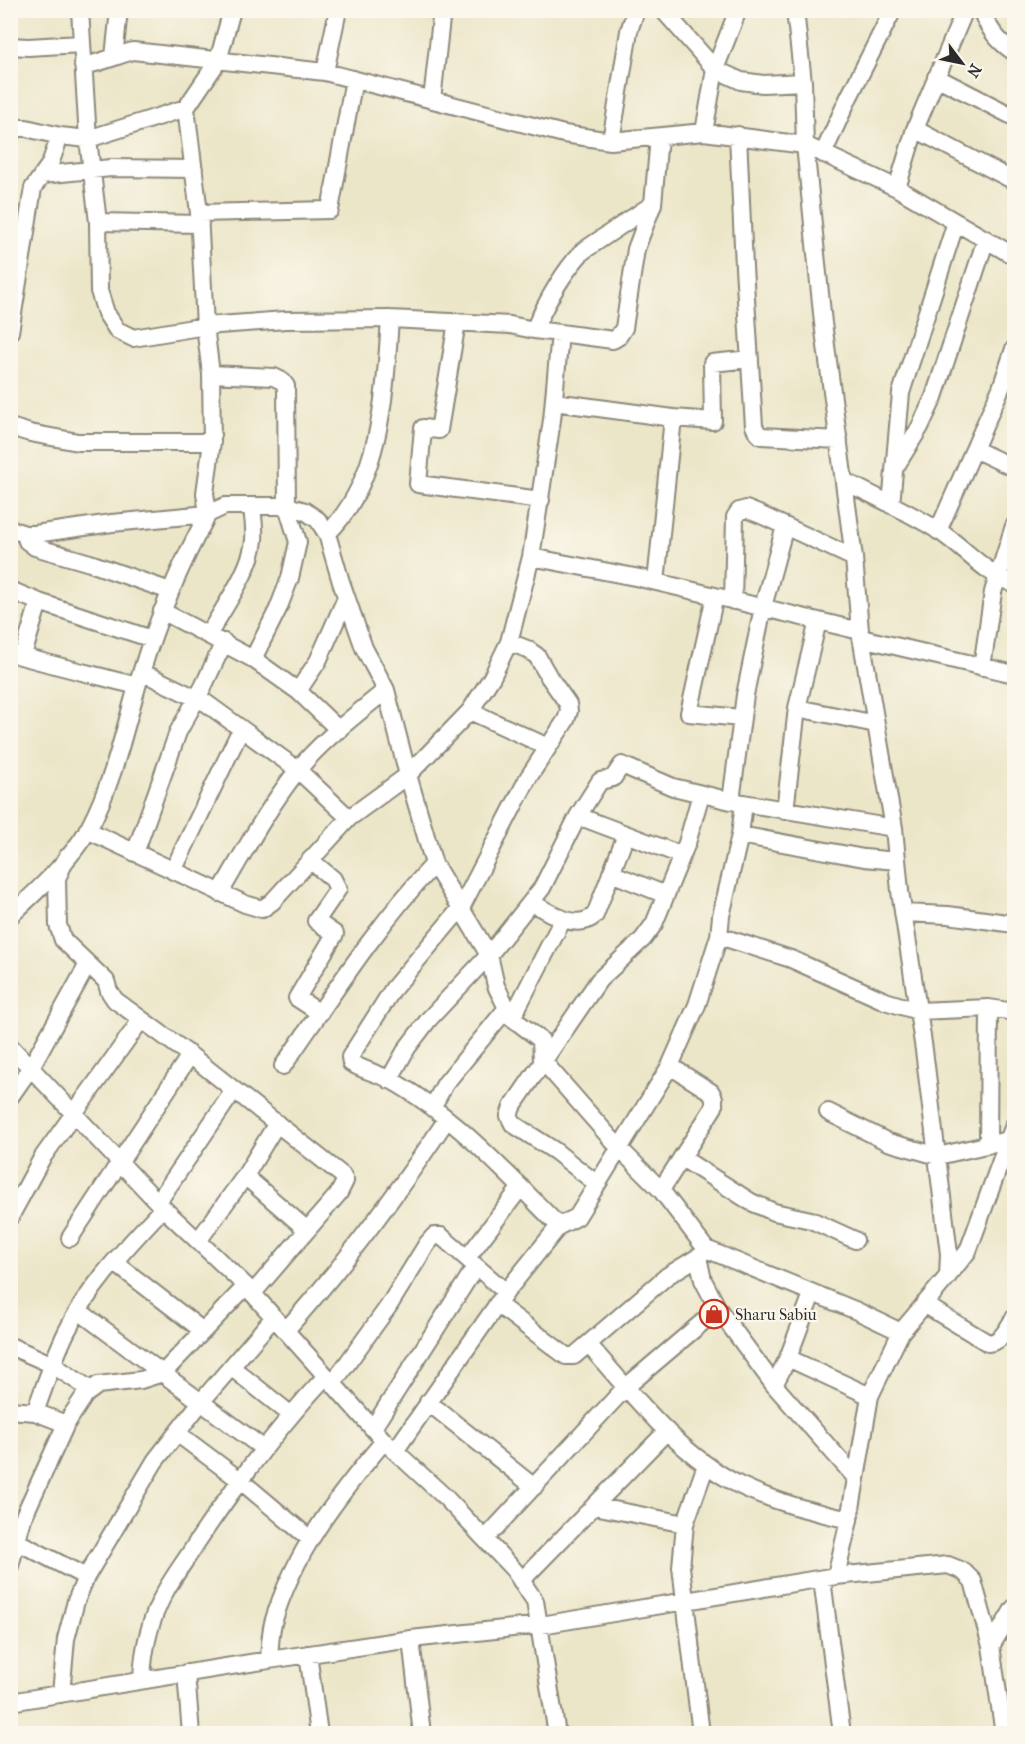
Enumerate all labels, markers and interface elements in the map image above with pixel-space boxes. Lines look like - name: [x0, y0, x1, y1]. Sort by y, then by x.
- north arrow: [932, 33, 992, 93]
- text: N: [963, 61, 986, 82]
- shop icon: Sharu Sabiu: [698, 1298, 730, 1330]
- place label: Sharu Sabiu: [735, 1305, 817, 1324]

